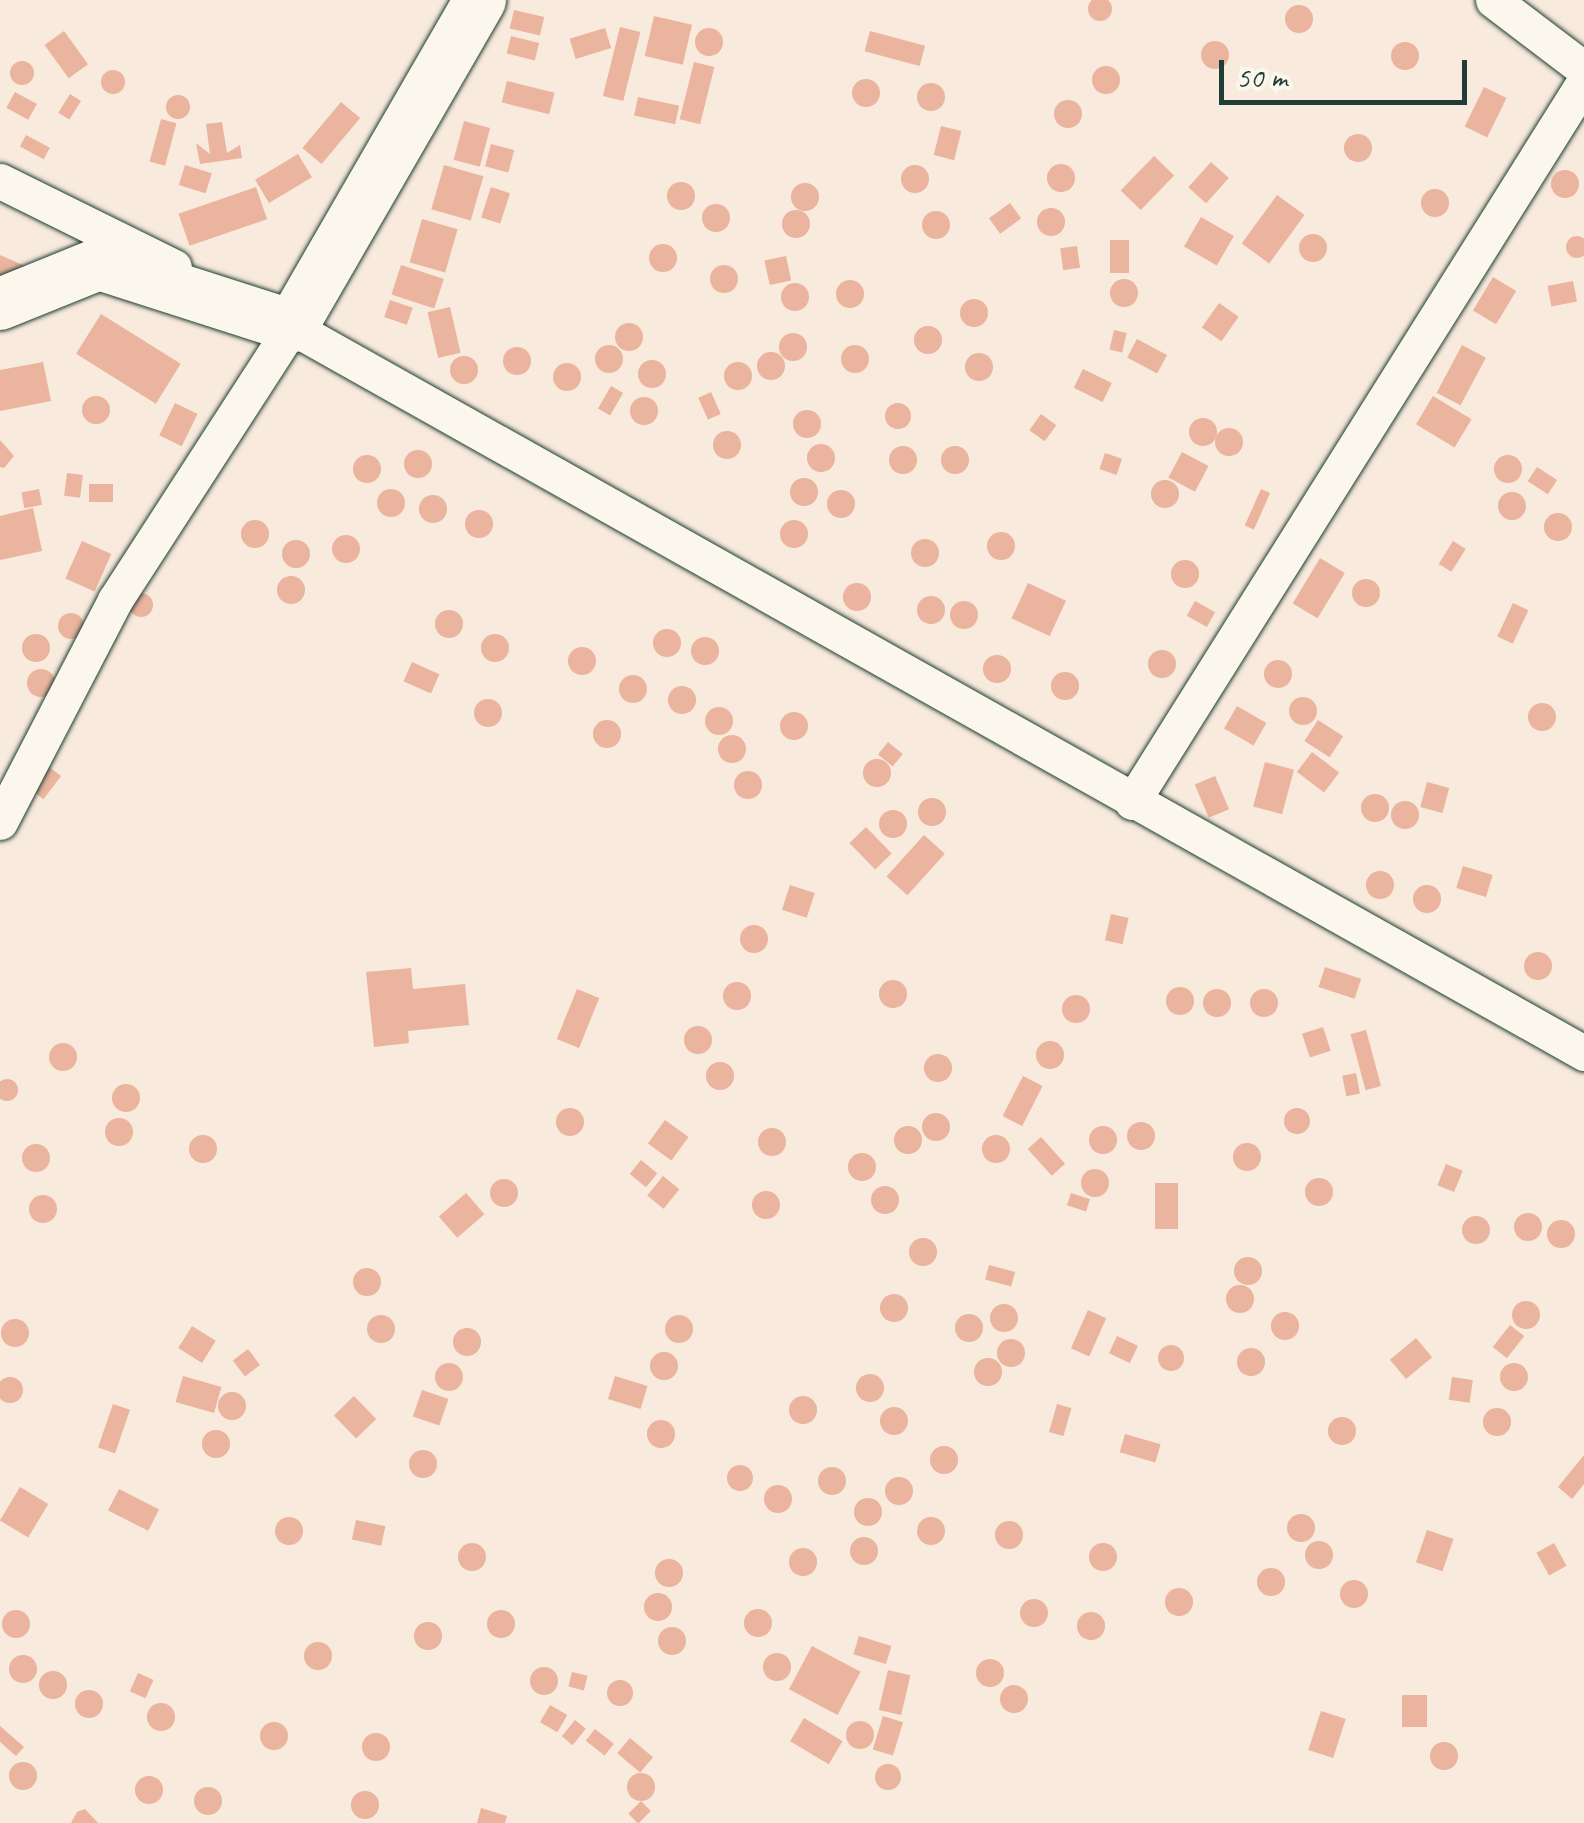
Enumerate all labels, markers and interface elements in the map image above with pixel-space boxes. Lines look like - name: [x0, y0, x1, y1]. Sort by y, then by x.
- scale bar: [1224, 40, 1472, 102]
- text: 50 m: [1236, 58, 1287, 96]

